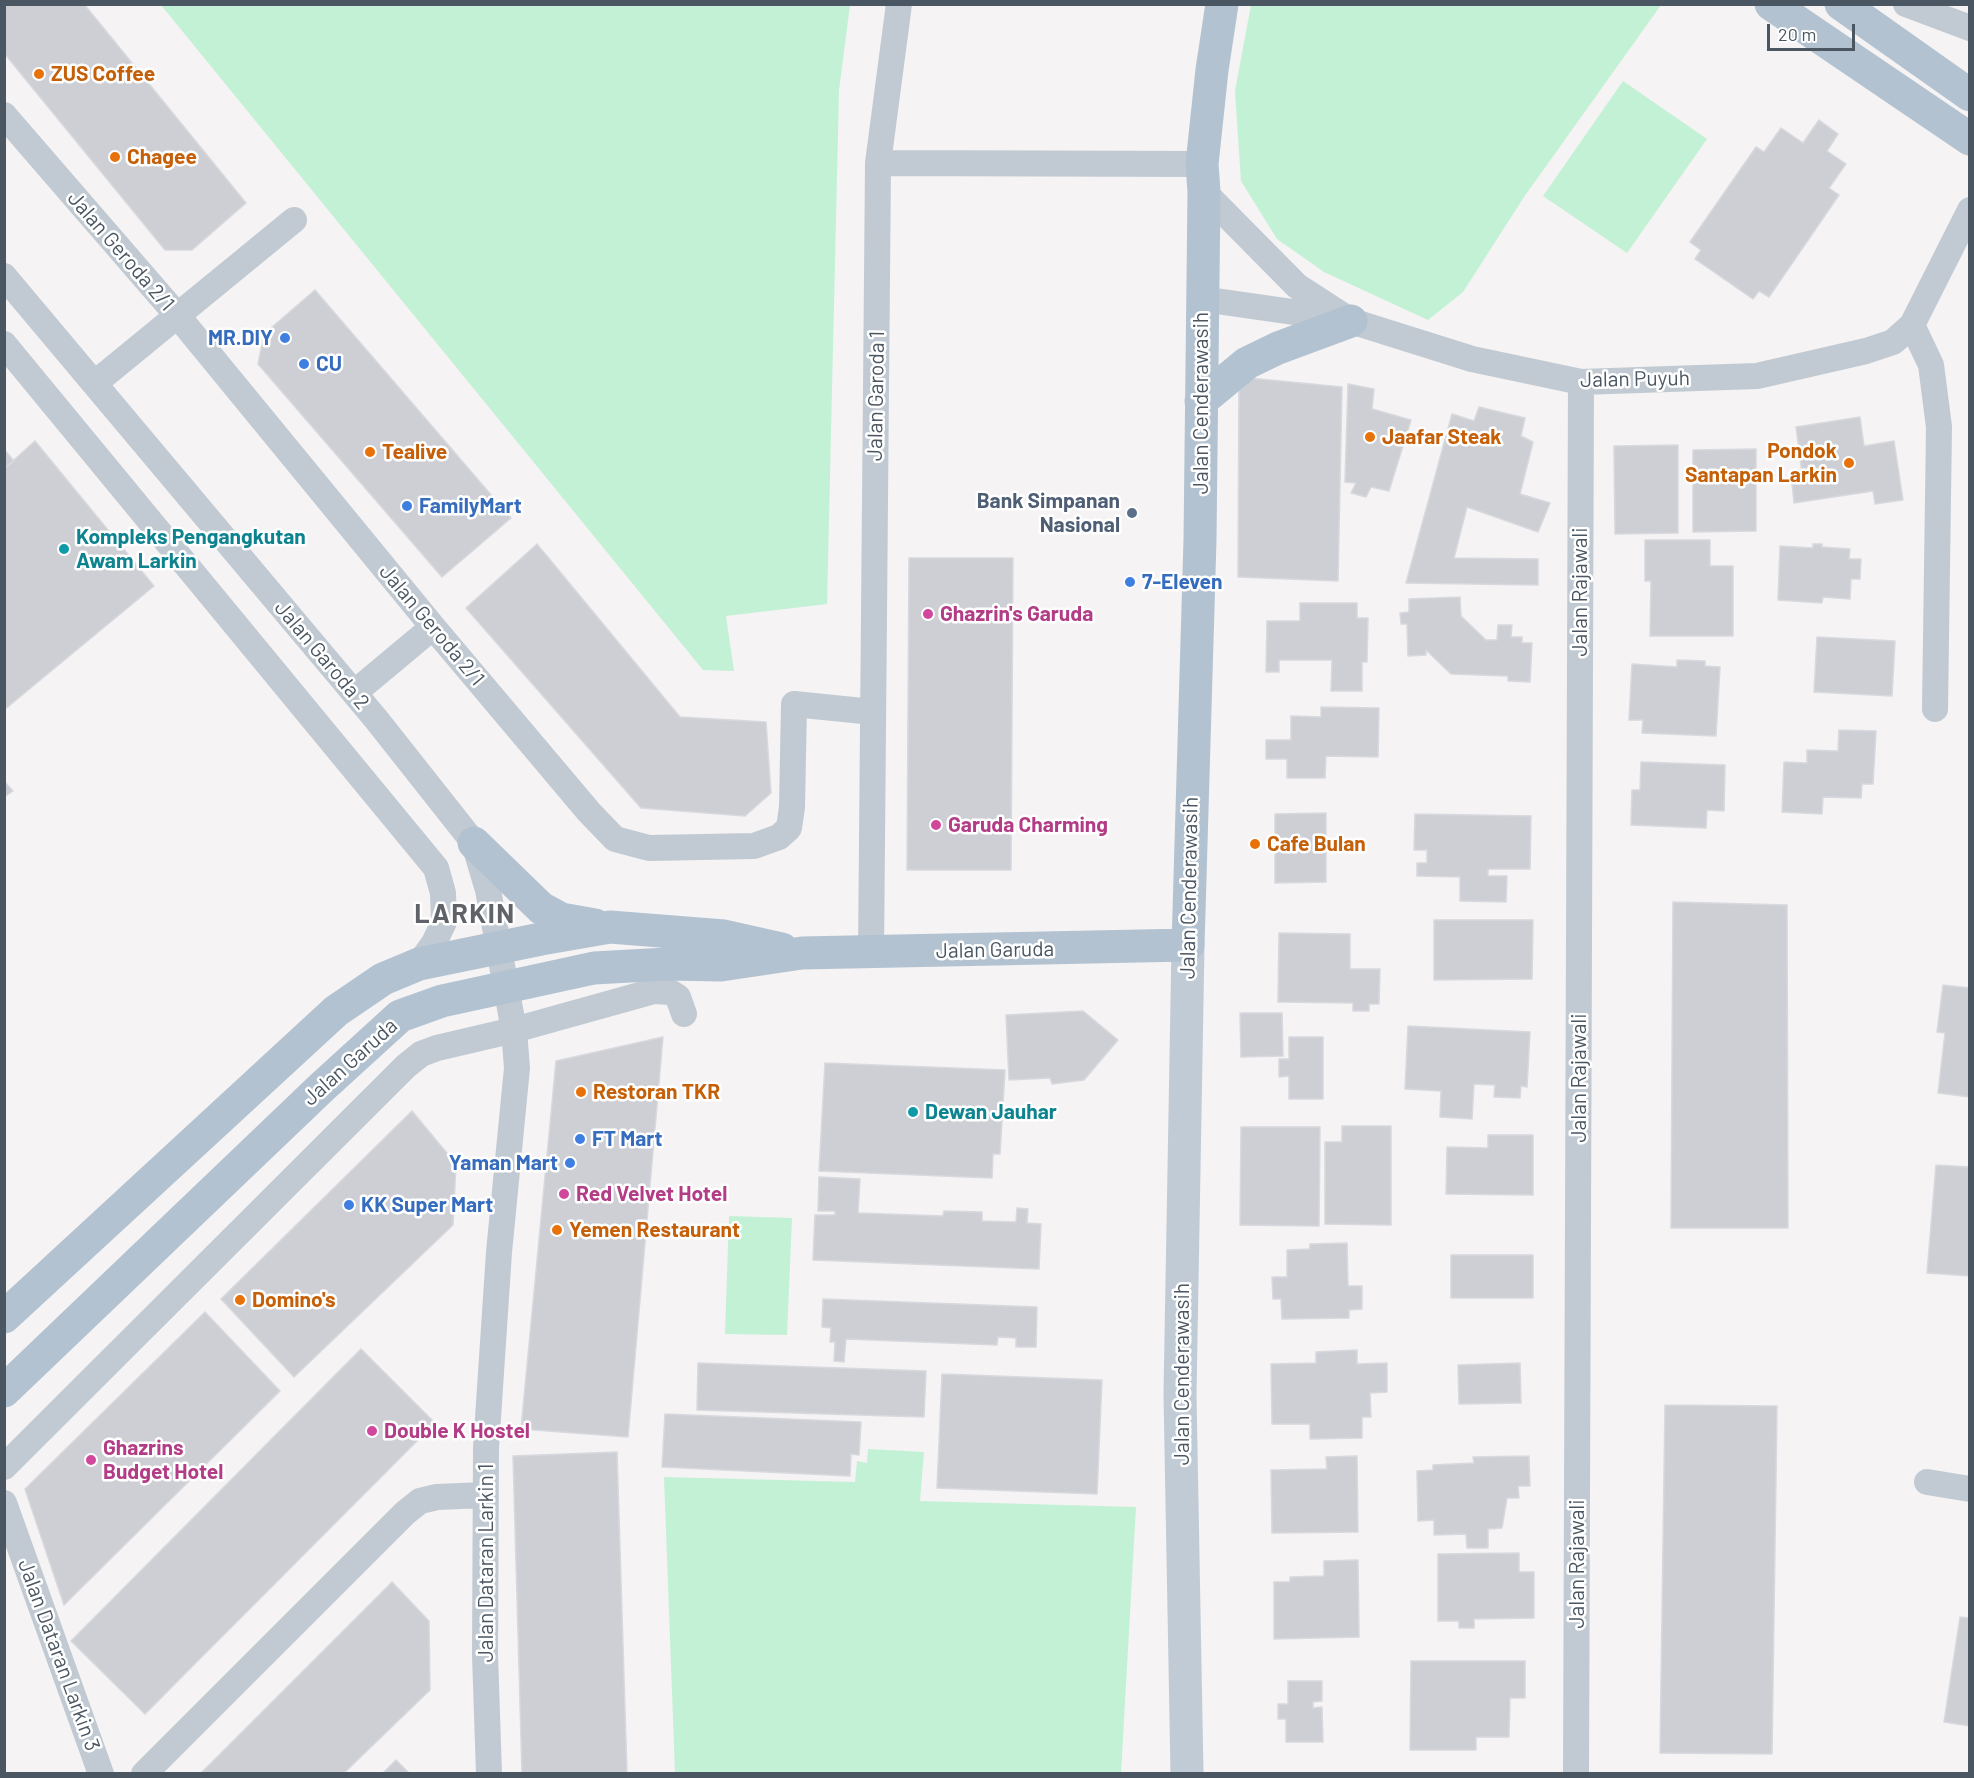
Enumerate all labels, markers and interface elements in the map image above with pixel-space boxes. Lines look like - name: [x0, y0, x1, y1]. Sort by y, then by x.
- scale bar: [1770, 12, 1858, 50]
- text: 20 m: [1778, 23, 1816, 45]
- place label: ZUS Coffee: [51, 61, 155, 87]
- marker: ZUS Coffee: [32, 67, 46, 81]
- place label: Chagee: [127, 144, 197, 170]
- marker: Chagee: [108, 150, 122, 164]
- street label: Jalan Geroda 2/1: [62, 186, 180, 316]
- street label: Jalan Cenderawasih: [1188, 312, 1214, 494]
- place label: MR.DIY: [208, 325, 273, 351]
- marker: MR.DIY: [278, 331, 292, 345]
- street label: Jalan Garoda 1: [862, 331, 890, 461]
- place label: CU: [316, 351, 342, 377]
- marker: CU: [297, 357, 311, 371]
- street label: Jalan Puyuh: [1580, 365, 1690, 393]
- place label: Jaafar Steak: [1382, 424, 1501, 450]
- marker: Jaafar Steak: [1363, 430, 1377, 444]
- place label: Pondok Santapan Larkin: [1685, 438, 1837, 488]
- place label: Tealive: [382, 439, 447, 465]
- marker: Tealive: [363, 445, 377, 459]
- marker: Pondok Santapan Larkin: [1842, 456, 1856, 470]
- place label: Bank Simpanan Nasional: [977, 488, 1120, 538]
- place label: FamilyMart: [419, 493, 522, 519]
- marker: FamilyMart: [400, 499, 414, 513]
- marker: Bank Simpanan Nasional: [1125, 506, 1139, 520]
- place label: Kompleks Pengangkutan Awam Larkin: [76, 524, 306, 574]
- street label: Jalan Rajawali: [1567, 527, 1593, 657]
- marker: Kompleks Pengangkutan Awam Larkin: [57, 542, 71, 556]
- street label: Jalan Geroda 2/1: [374, 559, 490, 691]
- place label: 7-Eleven: [1142, 569, 1222, 595]
- marker: 7-Eleven: [1123, 575, 1137, 589]
- street label: Jalan Garoda 2: [269, 596, 375, 714]
- place label: Ghazrin's Garuda: [940, 601, 1093, 627]
- marker: Ghazrin's Garuda: [921, 607, 935, 621]
- street label: Jalan Cenderawasih: [1175, 797, 1203, 979]
- place label: Garuda Charming: [948, 812, 1108, 838]
- marker: Garuda Charming: [929, 818, 943, 832]
- place label: Cafe Bulan: [1267, 831, 1366, 857]
- marker: Cafe Bulan: [1248, 837, 1262, 851]
- district label: LARKIN: [414, 898, 516, 930]
- street label: Jalan Garuda: [936, 936, 1054, 964]
- street label: Jalan Garuda: [298, 1013, 402, 1111]
- street label: Jalan Rajawali: [1566, 1013, 1592, 1143]
- place label: Restoran TKR: [593, 1079, 720, 1105]
- marker: Restoran TKR: [574, 1085, 588, 1099]
- place label: Dewan Jauhar: [925, 1099, 1057, 1125]
- marker: Dewan Jauhar: [906, 1105, 920, 1119]
- place label: FT Mart: [592, 1126, 662, 1152]
- marker: FT Mart: [573, 1132, 587, 1146]
- place label: Yaman Mart: [449, 1150, 558, 1176]
- marker: Yaman Mart: [563, 1156, 577, 1170]
- place label: Red Velvet Hotel: [576, 1181, 727, 1207]
- marker: Red Velvet Hotel: [557, 1187, 571, 1201]
- place label: KK Super Mart: [361, 1192, 493, 1218]
- marker: KK Super Mart: [342, 1198, 356, 1212]
- place label: Yemen Restaurant: [569, 1217, 740, 1243]
- marker: Yemen Restaurant: [550, 1223, 564, 1237]
- street label: Jalan Cenderawasih: [1169, 1283, 1195, 1465]
- place label: Domino's: [252, 1287, 336, 1313]
- marker: Domino's: [233, 1293, 247, 1307]
- place label: Double K Hostel: [384, 1418, 530, 1444]
- marker: Double K Hostel: [365, 1424, 379, 1438]
- place label: Ghazrins Budget Hotel: [103, 1435, 223, 1485]
- marker: Ghazrins Budget Hotel: [84, 1453, 98, 1467]
- street label: Jalan Dataran Larkin 1: [473, 1464, 499, 1662]
- street label: Jalan Rajawali: [1564, 1499, 1590, 1629]
- street label: Jalan Dataran Larkin 3: [13, 1556, 105, 1754]

